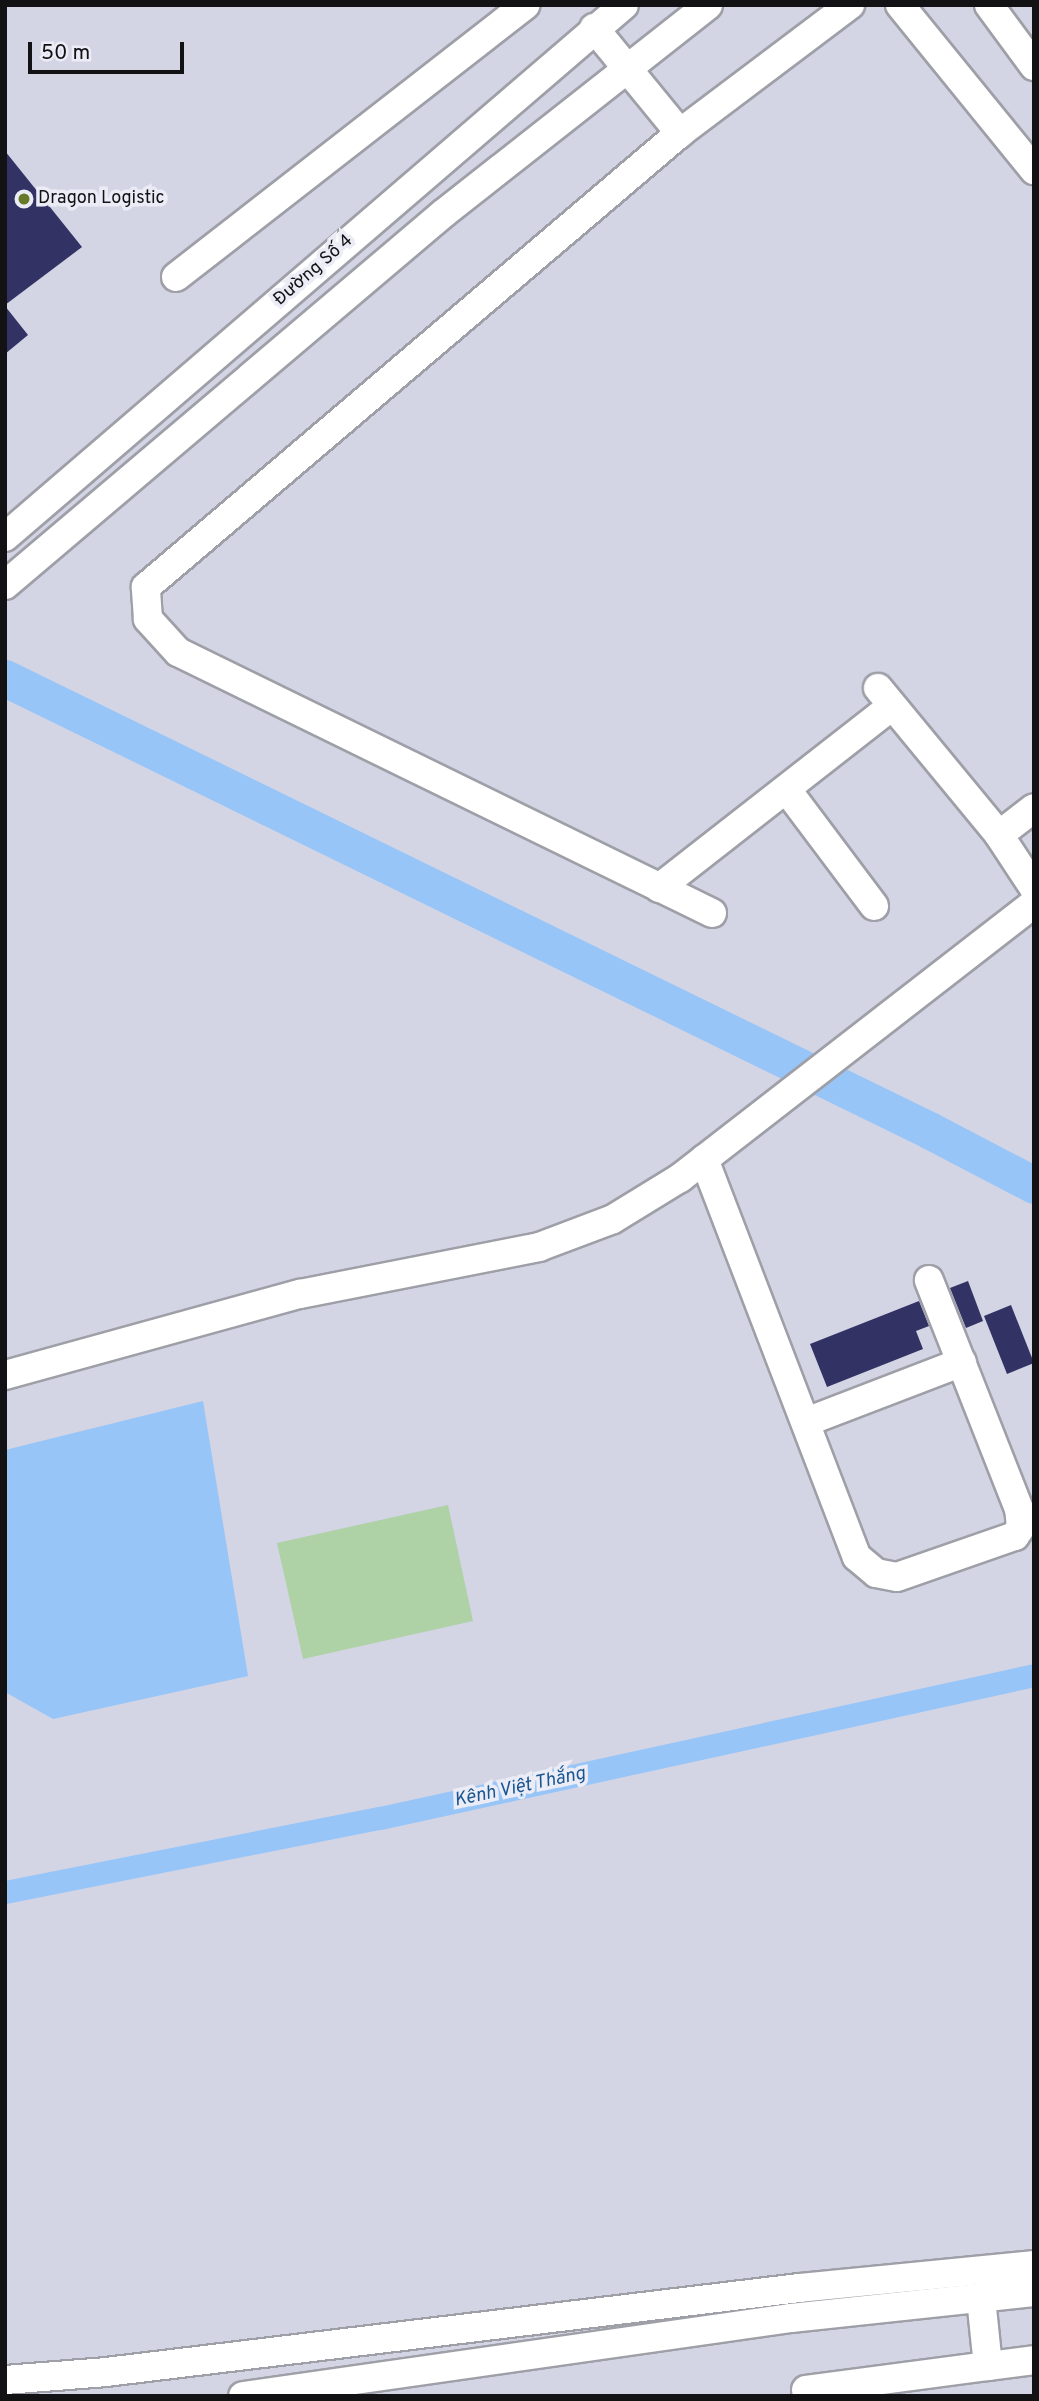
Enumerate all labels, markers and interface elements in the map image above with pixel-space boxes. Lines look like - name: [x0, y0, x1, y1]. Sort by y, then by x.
- scale bar: [32, 28, 187, 72]
- text: 50 m: [41, 40, 90, 67]
- place label: Dragon Logistic: [38, 188, 164, 210]
- marker: Dragon Logistic: [16, 191, 32, 207]
- street label: Đường Số 4: [270, 231, 358, 311]
- water label: Kênh Việt Thắng: [452, 1763, 588, 1813]

